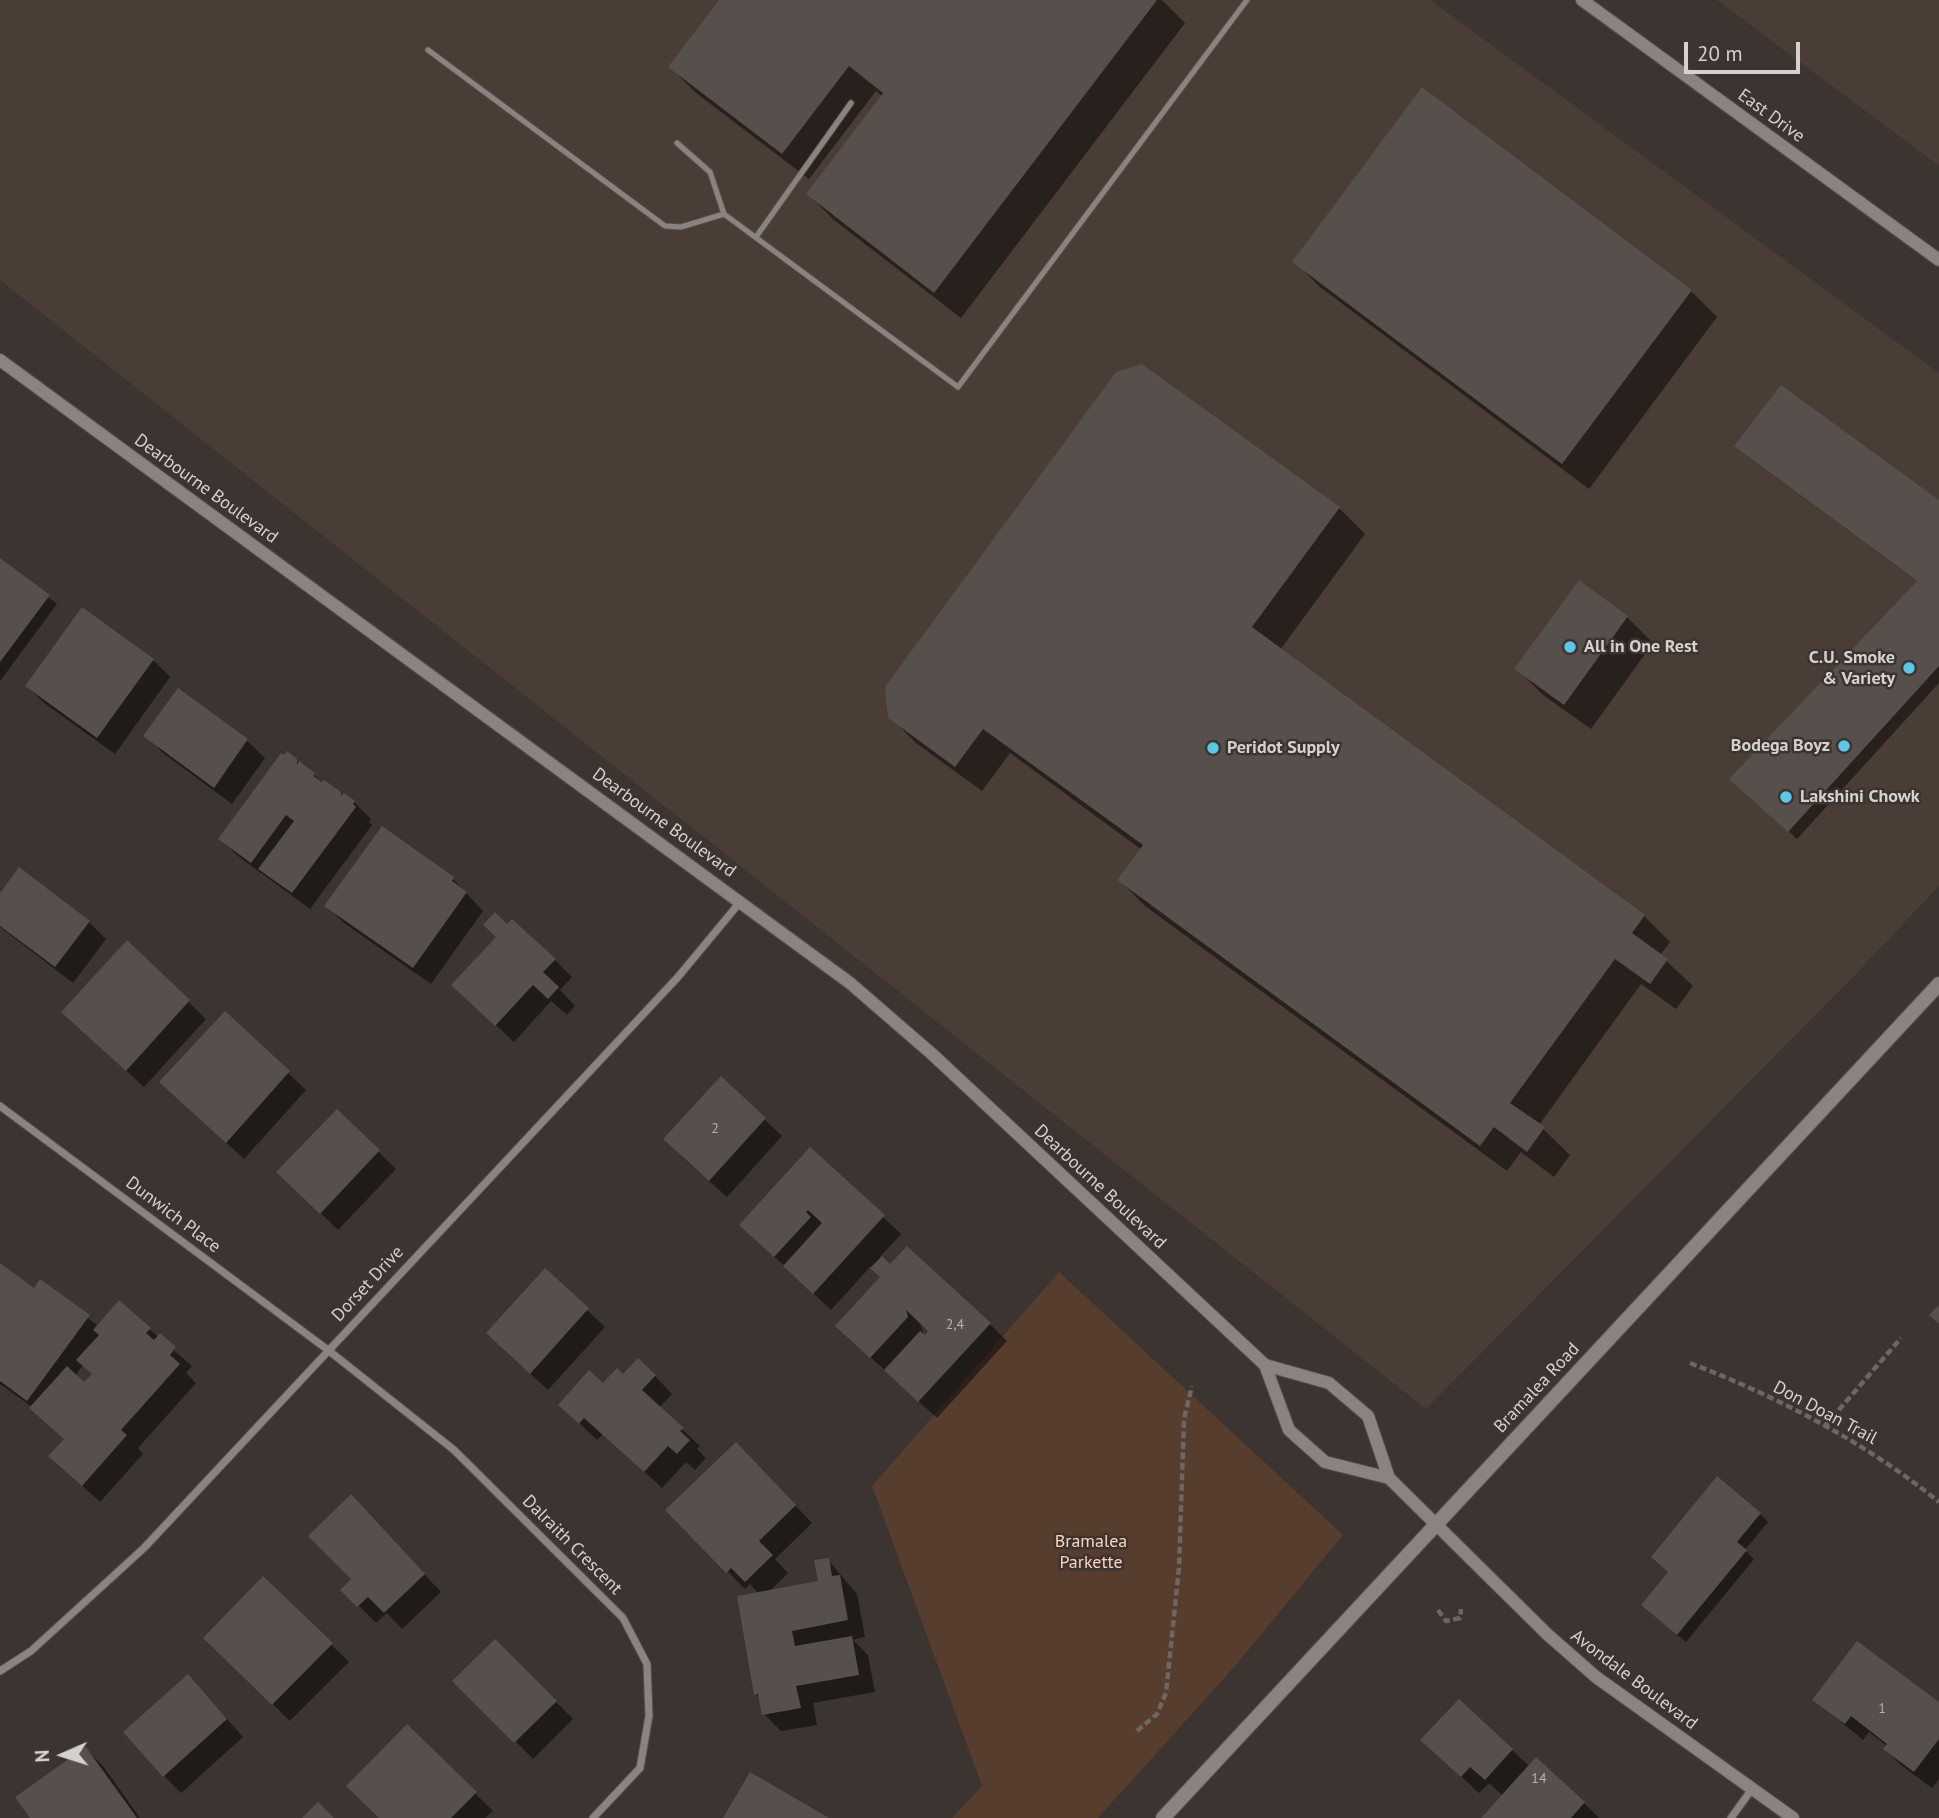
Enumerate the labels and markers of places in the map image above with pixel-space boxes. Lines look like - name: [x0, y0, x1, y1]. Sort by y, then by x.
- place label: All in One Rest: [1584, 636, 1698, 658]
- marker: All in One Rest: [1562, 639, 1578, 655]
- place label: C.U. Smoke & Variety: [1809, 647, 1895, 690]
- marker: C.U. Smoke & Variety: [1901, 660, 1917, 676]
- place label: Bodega Boyz: [1731, 735, 1830, 757]
- place label: Peridot Supply: [1227, 737, 1340, 759]
- marker: Bodega Boyz: [1836, 738, 1852, 754]
- marker: Peridot Supply: [1205, 740, 1221, 756]
- place label: Lakshini Chowk: [1800, 786, 1920, 808]
- marker: Lakshini Chowk: [1778, 789, 1794, 805]

